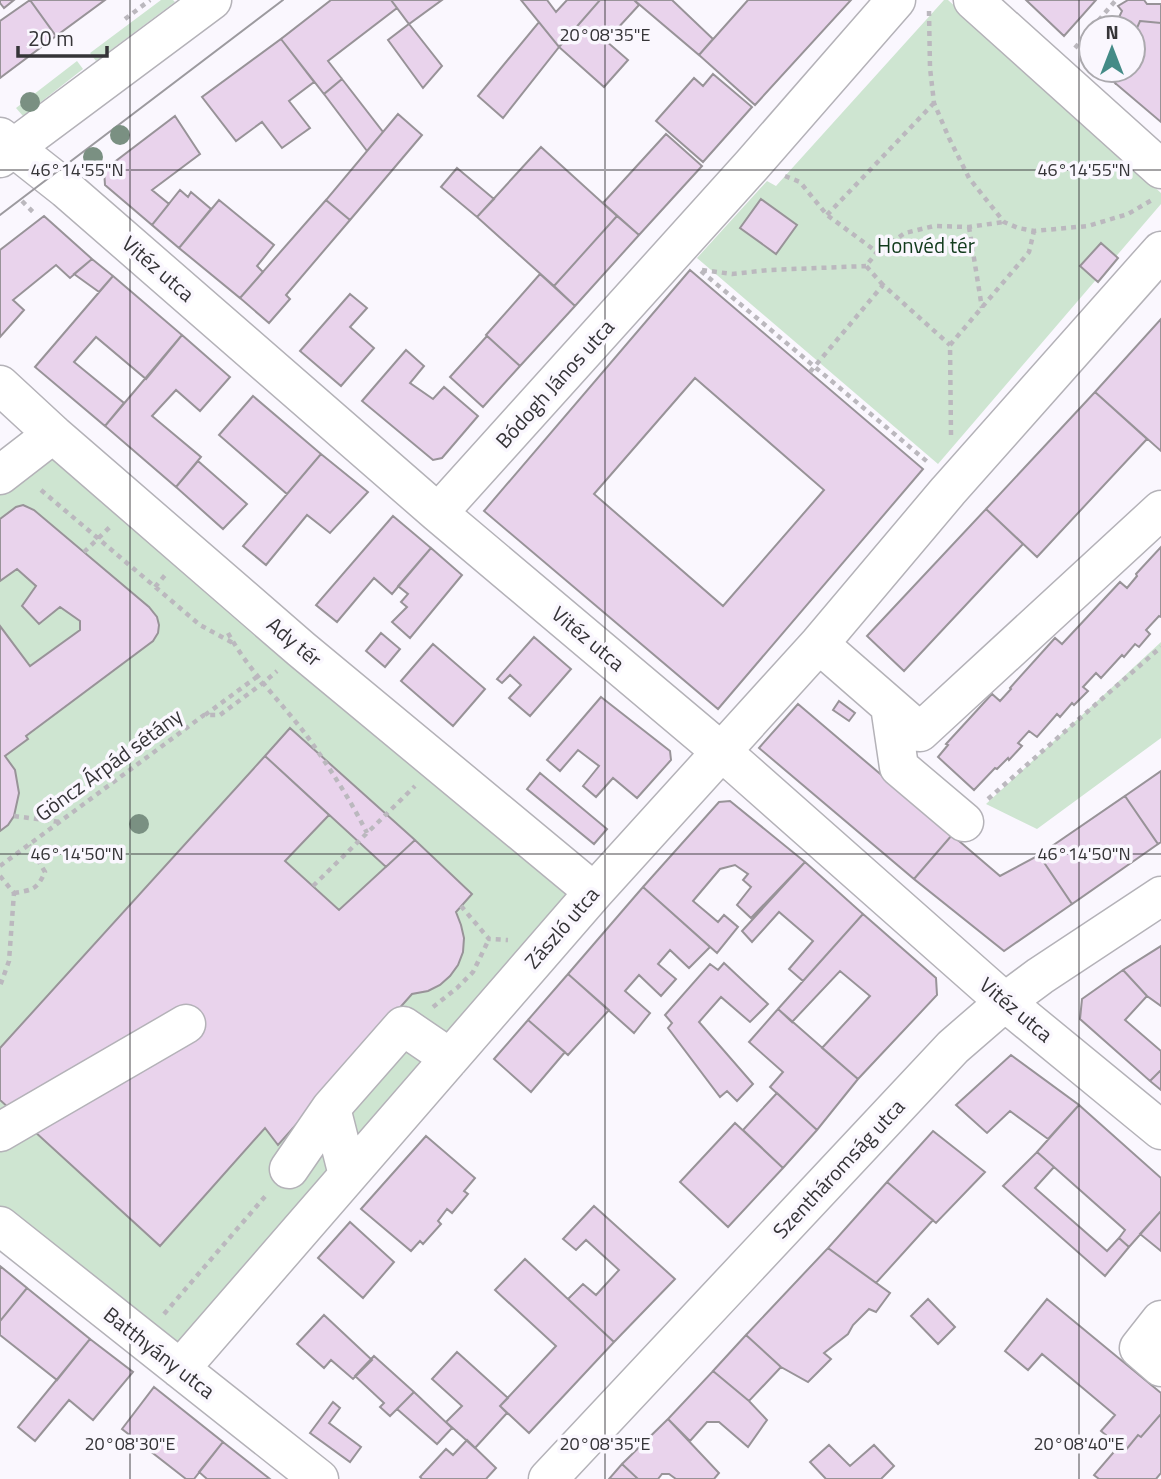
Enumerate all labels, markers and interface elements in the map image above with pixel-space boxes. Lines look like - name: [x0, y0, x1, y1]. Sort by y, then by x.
- scale bar: [18, 14, 107, 58]
- north arrow: [1077, 14, 1147, 84]
- text: N: [1105, 17, 1119, 46]
- text: 20°08'35"E: [560, 21, 651, 48]
- text: 20 m: [28, 22, 74, 54]
- text: 46°14'55"N: [30, 156, 124, 183]
- text: 46°14'55"N: [1037, 156, 1131, 183]
- street label: Vitéz utca: [115, 228, 202, 309]
- park label: Honvéd tér: [877, 229, 975, 261]
- street label: Bódogh János utca: [487, 311, 621, 455]
- street label: Vitéz utca: [545, 598, 633, 679]
- street label: Ady tér: [260, 609, 329, 674]
- street label: Göncz Árpád sétány: [28, 700, 189, 829]
- text: 46°14'50"N: [30, 840, 124, 867]
- text: 46°14'50"N: [1037, 840, 1131, 867]
- street label: Zászló utca: [516, 879, 606, 976]
- street label: Vitéz utca: [973, 969, 1061, 1050]
- street label: Szentháromság utca: [765, 1091, 912, 1246]
- street label: Batthyány utca: [97, 1298, 223, 1406]
- text: 20°08'30"E: [85, 1430, 176, 1457]
- text: 20°08'35"E: [560, 1430, 651, 1457]
- text: 20°08'40"E: [1034, 1430, 1125, 1457]

